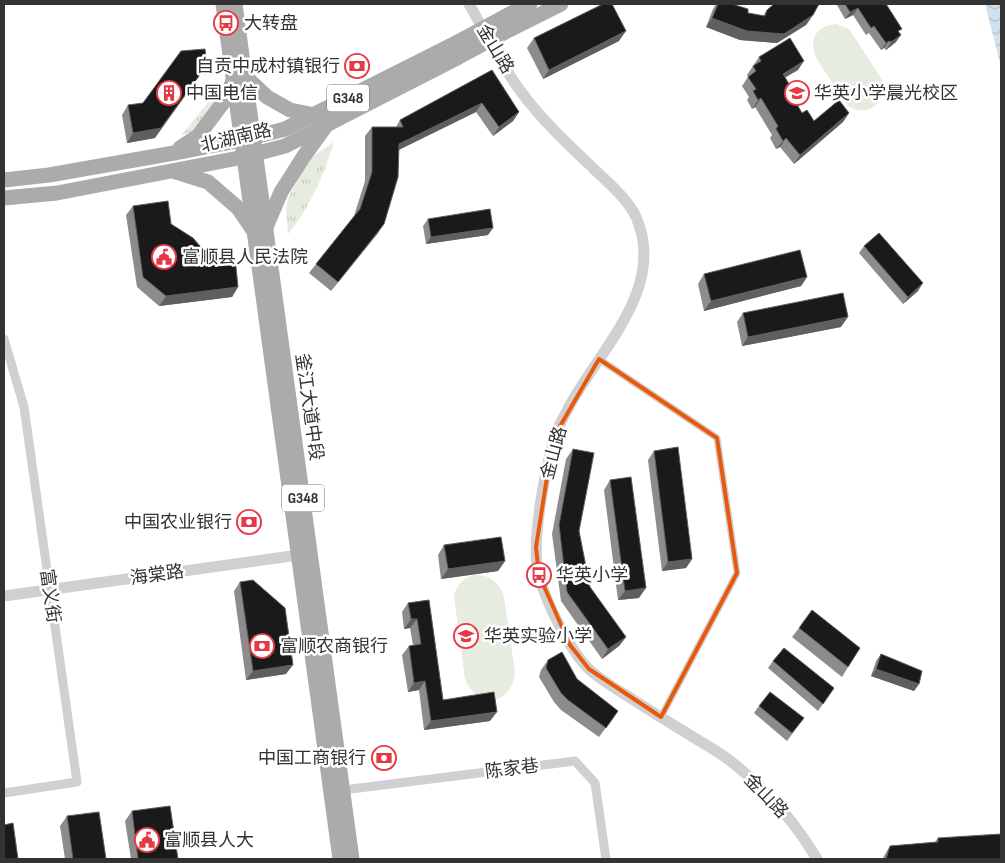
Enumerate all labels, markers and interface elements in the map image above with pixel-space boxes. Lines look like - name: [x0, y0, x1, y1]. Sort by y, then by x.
- bus stop icon: 大转盘: [213, 10, 239, 36]
- place label: 大转盘: [244, 13, 298, 34]
- street label: 金山路: [472, 20, 518, 78]
- bank icon: 自贡中成村镇银行: [344, 53, 370, 79]
- place label: 自贡中成村镇银行: [196, 56, 340, 77]
- building icon: 中国电信: [156, 80, 182, 106]
- school or university icon: 华英小学晨光校区: [784, 80, 810, 106]
- place label: 中国电信: [186, 83, 258, 104]
- place label: 华英小学晨光校区: [814, 83, 958, 104]
- road number: G348: [327, 85, 369, 112]
- street label: 北湖南路: [199, 120, 273, 156]
- public building icon: 富顺县人民法院: [151, 244, 177, 270]
- place label: 富顺县人民法院: [182, 247, 308, 268]
- street label: 釜江大道中段: [291, 352, 327, 462]
- street label: 金山路: [537, 424, 571, 482]
- road number: G348: [282, 484, 324, 512]
- bank icon: 中国农业银行: [236, 509, 262, 535]
- place label: 中国农业银行: [124, 512, 232, 533]
- street label: 海棠路: [129, 561, 185, 589]
- bus stop icon: 华英小学: [526, 562, 552, 588]
- place label: 华英小学: [556, 565, 628, 586]
- street label: 富义街: [36, 568, 64, 624]
- school or university icon: 华英实验小学: [453, 623, 479, 649]
- place label: 华英实验小学: [484, 626, 592, 647]
- bank icon: 富顺农商银行: [249, 633, 275, 659]
- place label: 富顺农商银行: [280, 636, 388, 657]
- bank icon: 中国工商银行: [371, 745, 397, 771]
- place label: 中国工商银行: [258, 748, 366, 769]
- street label: 陈家巷: [484, 755, 540, 783]
- street label: 金山路: [740, 769, 792, 823]
- public building icon: 富顺县人大: [134, 827, 160, 853]
- place label: 富顺县人大: [164, 830, 254, 851]

